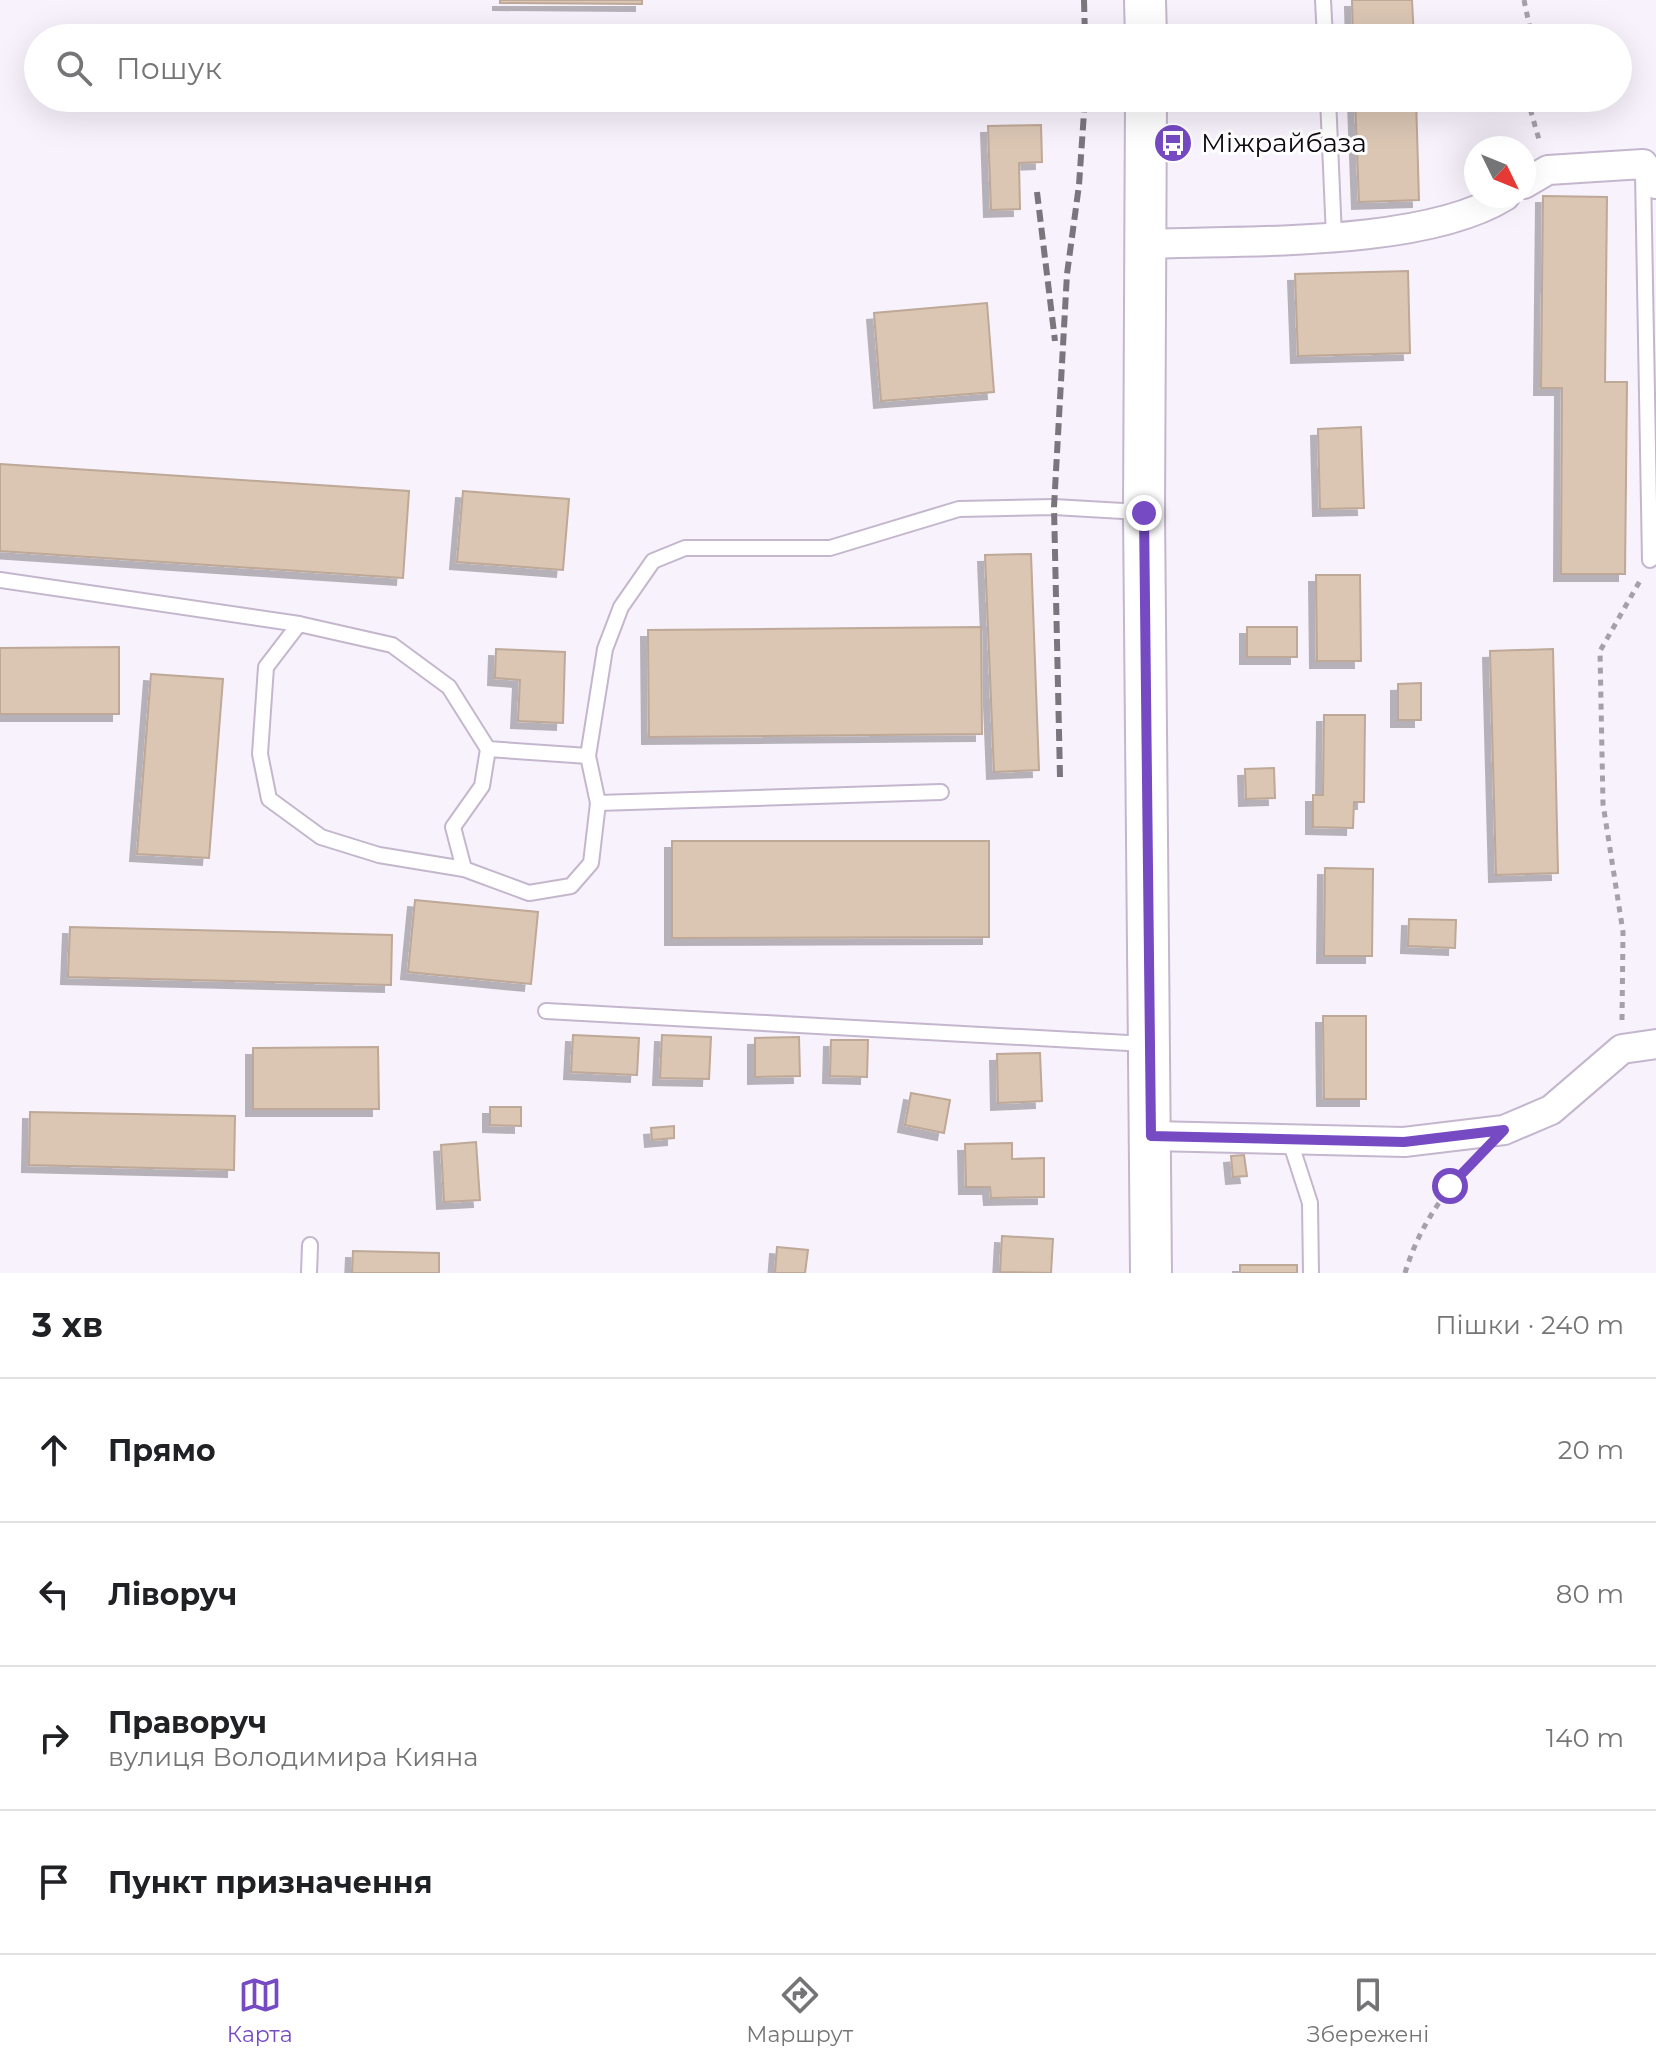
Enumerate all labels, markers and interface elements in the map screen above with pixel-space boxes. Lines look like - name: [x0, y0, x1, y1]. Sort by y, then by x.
- search box: [24, 24, 1632, 112]
- icon: search: [52, 46, 96, 90]
- text: Пошук: [116, 50, 222, 87]
- bus stop icon: Міжрайбаза: [1152, 122, 1194, 164]
- place label: Міжрайбаза: [1201, 127, 1367, 159]
- north arrow: [1464, 136, 1536, 208]
- route end: [1126, 495, 1162, 531]
- route start: [1432, 1168, 1468, 1204]
- text: 3 хв: [32, 1304, 103, 1346]
- text: Пішки · 240 m: [1435, 1309, 1624, 1341]
- icon: ahead: [32, 1428, 76, 1472]
- text: Прямо: [108, 1432, 216, 1469]
- text: 20 m: [1558, 1434, 1624, 1466]
- icon: left: [32, 1572, 76, 1616]
- text: Ліворуч: [108, 1576, 237, 1613]
- text: 80 m: [1556, 1578, 1624, 1610]
- text: Праворуч: [108, 1704, 267, 1741]
- icon: right: [32, 1716, 76, 1760]
- text: 140 m: [1546, 1722, 1624, 1754]
- text: вулиця Володимира Кияна: [108, 1741, 479, 1773]
- icon: arrive: [32, 1860, 76, 1904]
- text: Пункт призначення: [108, 1864, 433, 1901]
- tab: Карта: [227, 1973, 293, 2048]
- tab: Маршрут: [746, 1973, 853, 2048]
- tab: Збережені: [1307, 1973, 1429, 2048]

